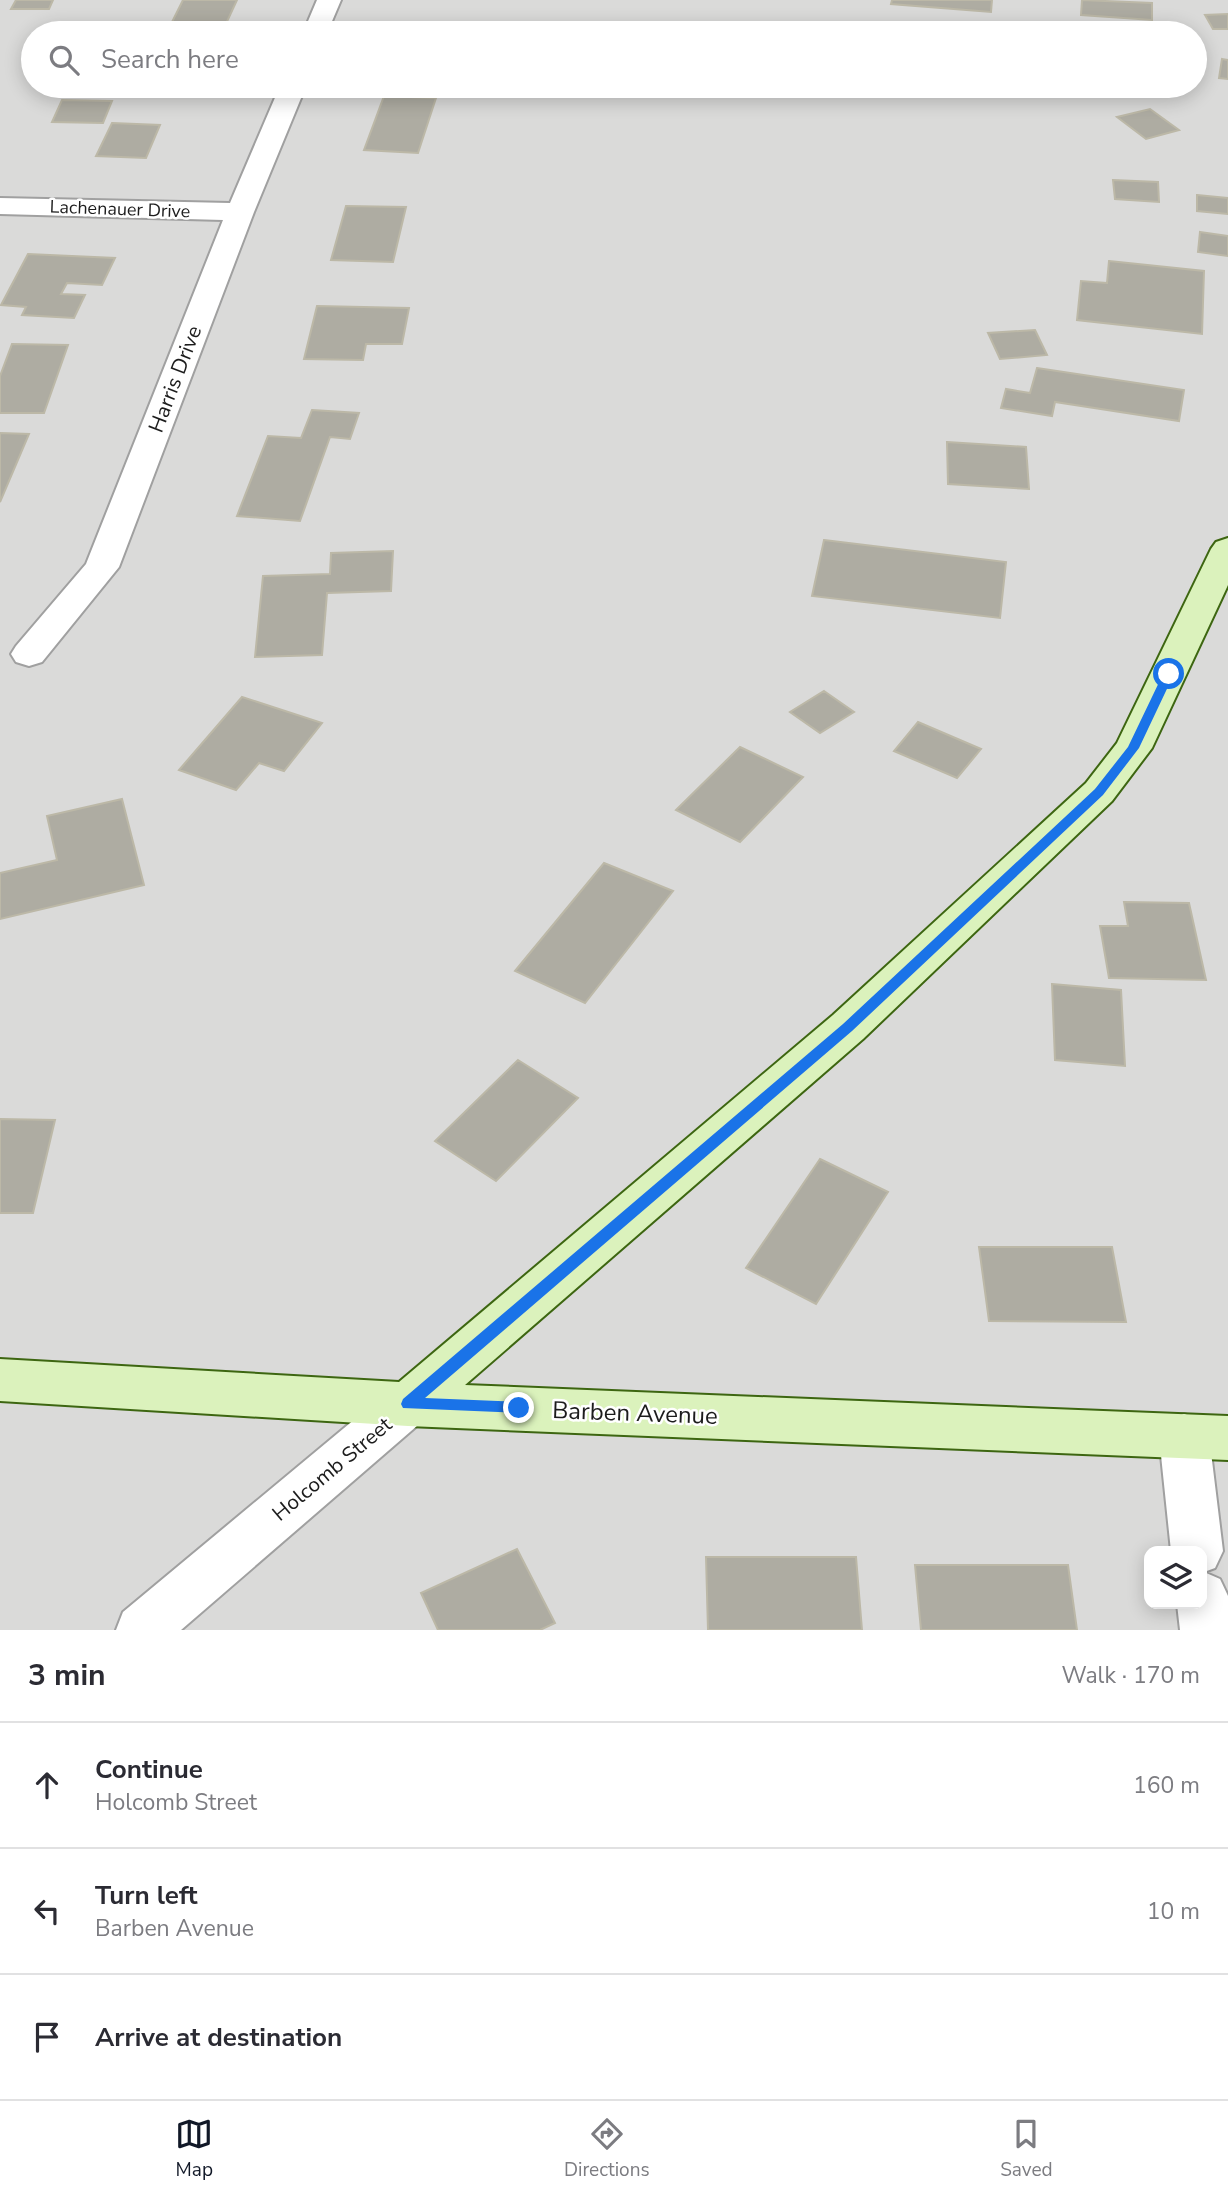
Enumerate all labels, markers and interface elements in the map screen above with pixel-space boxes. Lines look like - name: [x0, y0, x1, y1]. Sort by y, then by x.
- search box: [21, 21, 1207, 98]
- icon: search: [45, 41, 83, 79]
- text: Search here: [101, 42, 239, 77]
- street label: Lachenauer Drive: [49, 195, 191, 223]
- street label: Harris Drive: [142, 322, 208, 436]
- route start: [1153, 658, 1184, 689]
- route end: [503, 1392, 534, 1423]
- street label: Barben Avenue: [552, 1394, 718, 1432]
- street label: Holcomb Street: [266, 1410, 398, 1527]
- map controls: [1144, 1546, 1207, 1609]
- button: layers: [1144, 1546, 1207, 1609]
- text: 3 min: [28, 1655, 106, 1696]
- text: Walk · 170 m: [1061, 1660, 1200, 1691]
- text: Continue: [95, 1752, 203, 1787]
- icon: ahead: [28, 1766, 66, 1804]
- text: 160 m: [1133, 1770, 1200, 1801]
- text: Holcomb Street: [95, 1787, 257, 1818]
- text: Turn left: [95, 1878, 198, 1913]
- icon: left: [28, 1892, 66, 1930]
- text: 10 m: [1147, 1896, 1200, 1927]
- text: Barben Avenue: [95, 1913, 254, 1944]
- icon: arrive: [28, 2018, 66, 2056]
- text: Arrive at destination: [95, 2020, 342, 2055]
- tab: Map: [175, 2115, 213, 2183]
- tab: Directions: [564, 2115, 650, 2183]
- tab: Saved: [1000, 2115, 1053, 2183]

